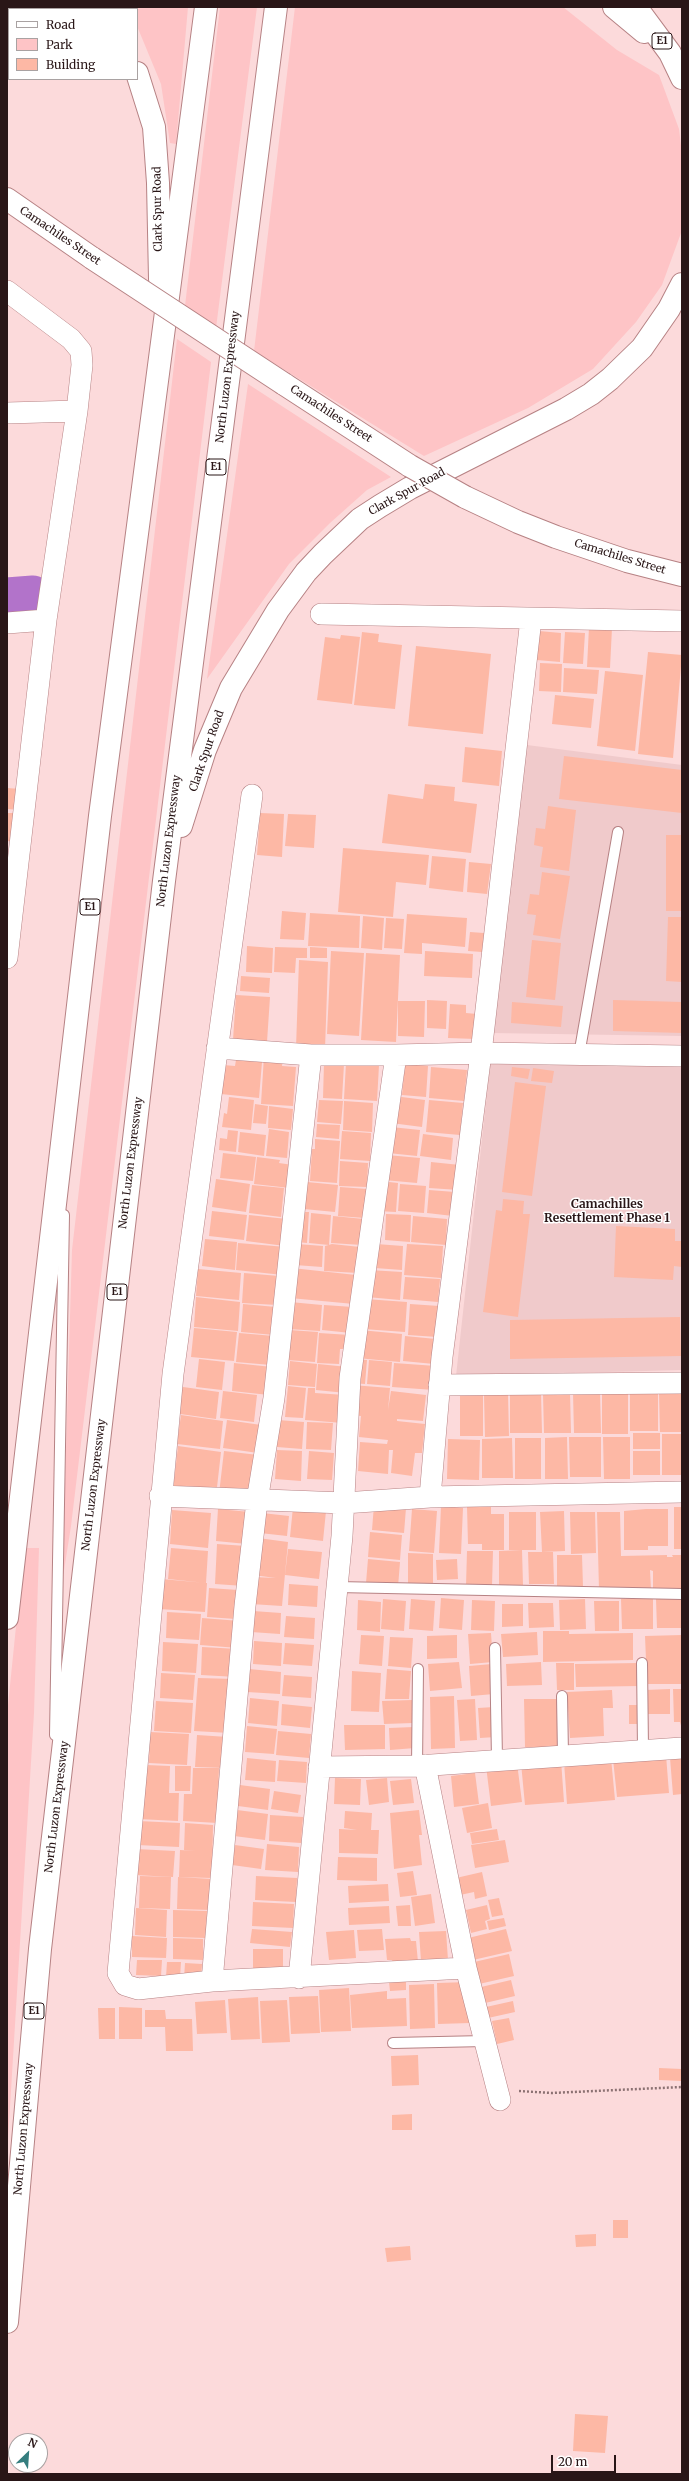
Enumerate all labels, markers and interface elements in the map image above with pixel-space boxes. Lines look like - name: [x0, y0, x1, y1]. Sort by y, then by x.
- legend: [8, 8, 138, 80]
- text: Road: [46, 17, 75, 32]
- road number: E1: [652, 33, 672, 49]
- text: Park: [46, 37, 73, 52]
- text: Building: [46, 57, 95, 72]
- street label: Clark Spur Road: [151, 166, 165, 252]
- street label: Camachiles Street: [17, 204, 103, 268]
- street label: North Luzon Expressway: [213, 310, 243, 444]
- street label: Camachiles Street: [288, 383, 374, 445]
- road number: E1: [206, 459, 226, 475]
- street label: Clark Spur Road: [367, 466, 447, 518]
- street label: Camachiles Street: [573, 537, 667, 577]
- street label: Clark Spur Road: [187, 709, 227, 793]
- street label: North Luzon Expressway: [154, 774, 184, 908]
- road number: E1: [80, 899, 100, 915]
- street label: North Luzon Expressway: [116, 1096, 146, 1230]
- district label: Camachilles Resettlement Phase 1: [544, 1198, 670, 1226]
- road number: E1: [107, 1284, 127, 1300]
- street label: North Luzon Expressway: [79, 1418, 109, 1552]
- street label: North Luzon Expressway: [42, 1740, 72, 1874]
- road number: E1: [24, 2003, 44, 2019]
- street label: North Luzon Expressway: [12, 2062, 36, 2196]
- north arrow: [8, 2433, 48, 2473]
- text: N: [26, 2435, 40, 2451]
- scale bar: [553, 2447, 618, 2473]
- text: 20 m: [558, 2454, 587, 2469]

